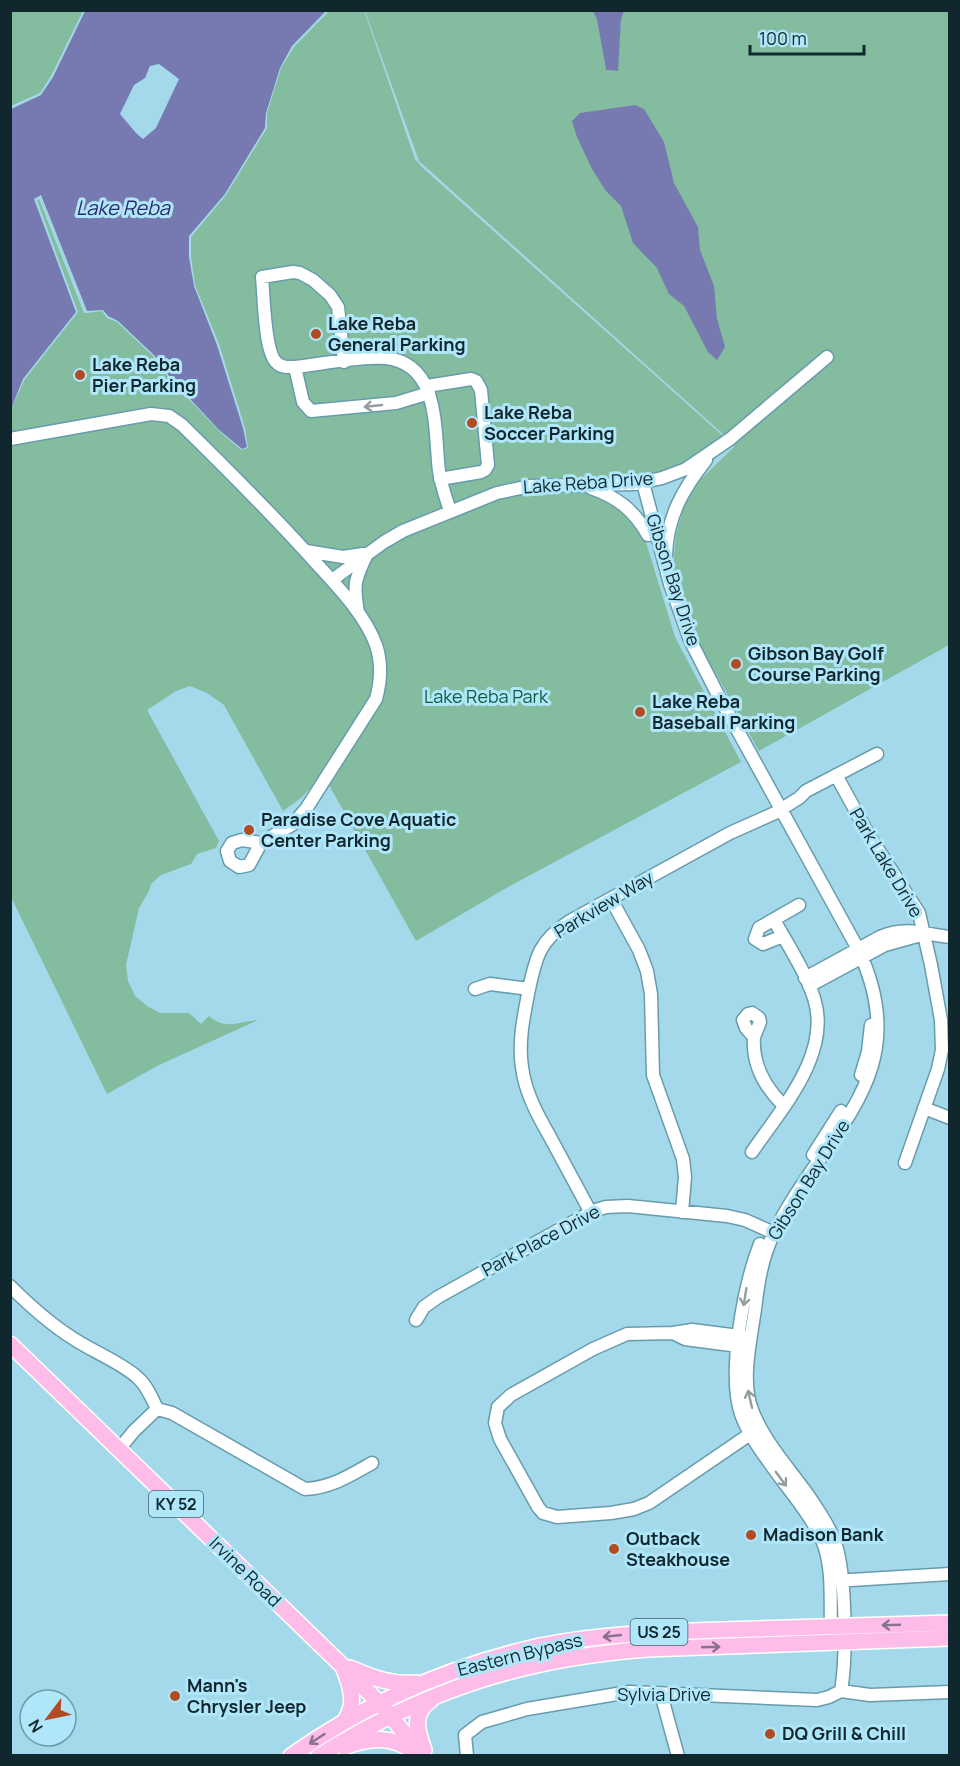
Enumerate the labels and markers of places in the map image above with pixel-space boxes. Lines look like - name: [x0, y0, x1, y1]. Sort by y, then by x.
- place label: Lake Reba General Parking: [328, 311, 466, 356]
- marker: Lake Reba General Parking: [309, 327, 323, 341]
- place label: Lake Reba Pier Parking: [92, 352, 196, 397]
- marker: Lake Reba Pier Parking: [73, 368, 87, 382]
- place label: Lake Reba Soccer Parking: [484, 400, 615, 445]
- marker: Lake Reba Soccer Parking: [465, 416, 479, 430]
- place label: Gibson Bay Golf Course Parking: [748, 641, 884, 686]
- marker: Gibson Bay Golf Course Parking: [729, 657, 743, 671]
- place label: Lake Reba Baseball Parking: [652, 689, 795, 734]
- marker: Lake Reba Baseball Parking: [633, 705, 647, 719]
- place label: Paradise Cove Aquatic Center Parking: [261, 807, 456, 852]
- marker: Paradise Cove Aquatic Center Parking: [242, 823, 256, 837]
- place label: Madison Bank: [763, 1522, 885, 1546]
- place label: Outback Steakhouse: [626, 1526, 730, 1571]
- marker: Madison Bank: [744, 1528, 758, 1542]
- marker: Outback Steakhouse: [607, 1542, 621, 1556]
- place label: Mann's Chrysler Jeep: [187, 1673, 306, 1718]
- marker: Mann's Chrysler Jeep: [168, 1689, 182, 1703]
- place label: DQ Grill & Chill: [782, 1721, 906, 1745]
- marker: DQ Grill & Chill: [763, 1727, 777, 1741]

